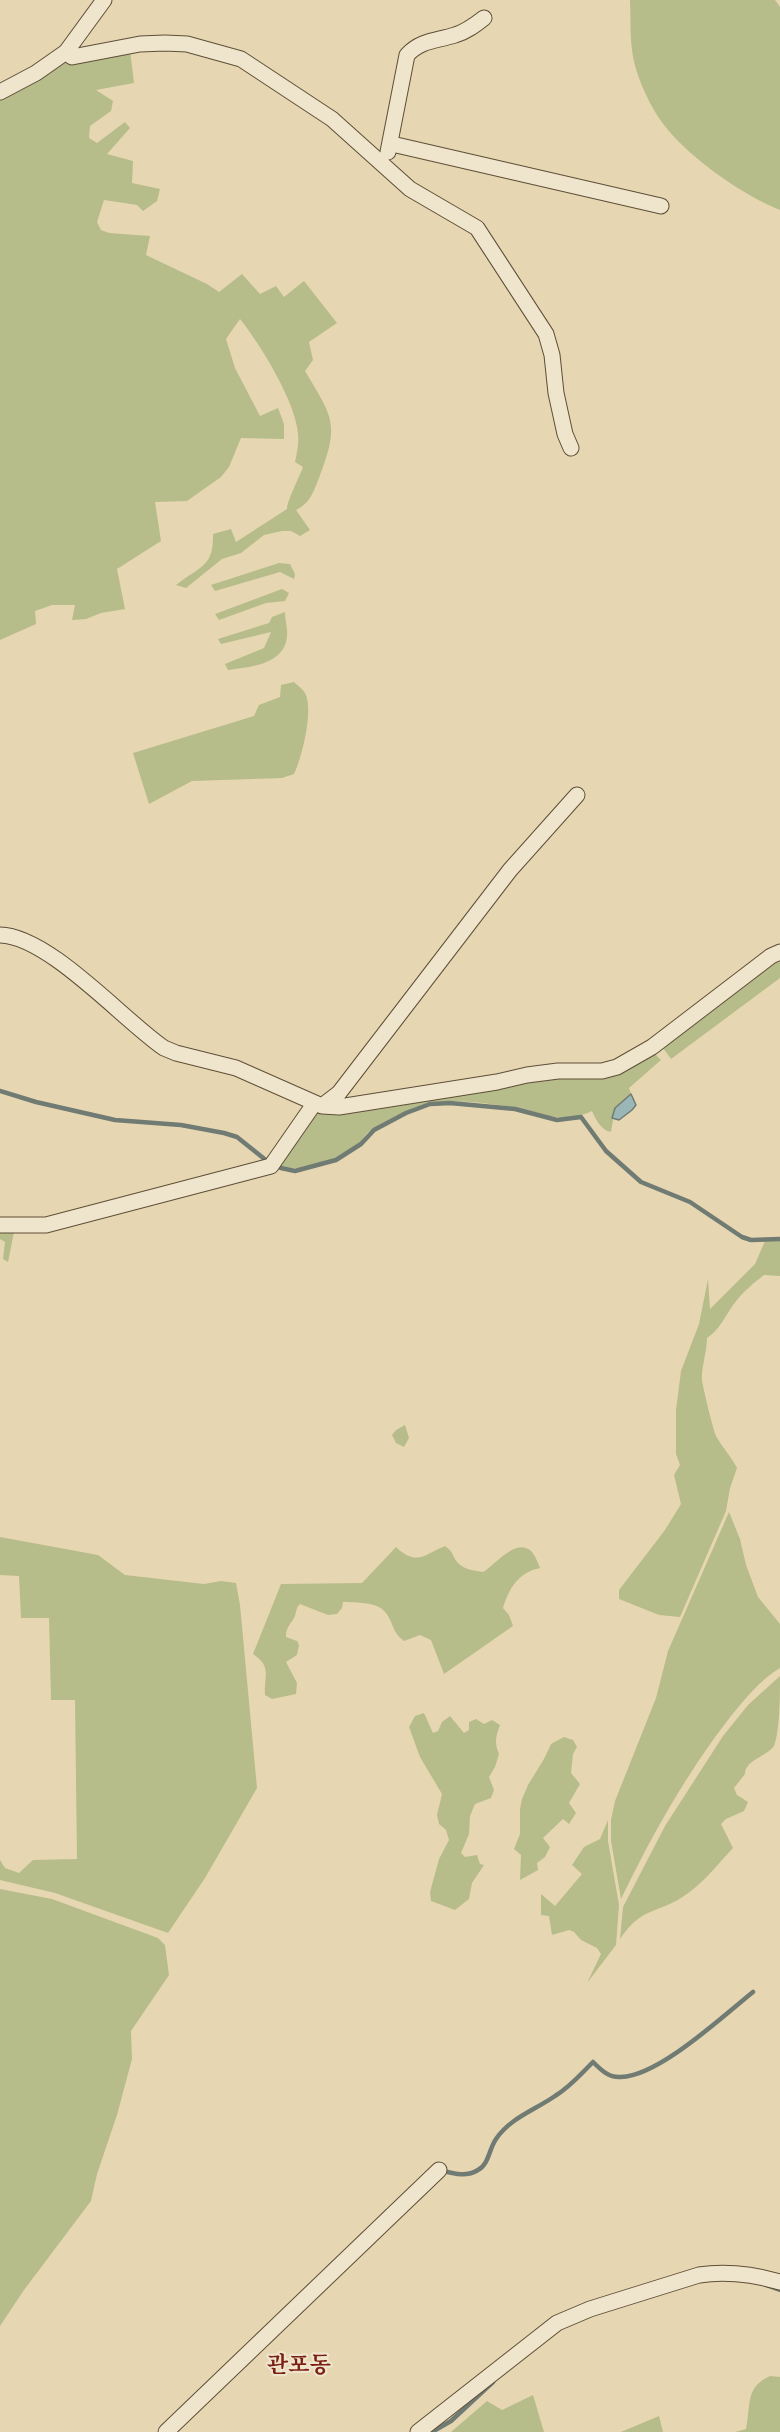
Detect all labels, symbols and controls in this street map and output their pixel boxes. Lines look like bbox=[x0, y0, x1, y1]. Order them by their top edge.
district label: 관포동 bbox=[267, 2354, 331, 2380]

